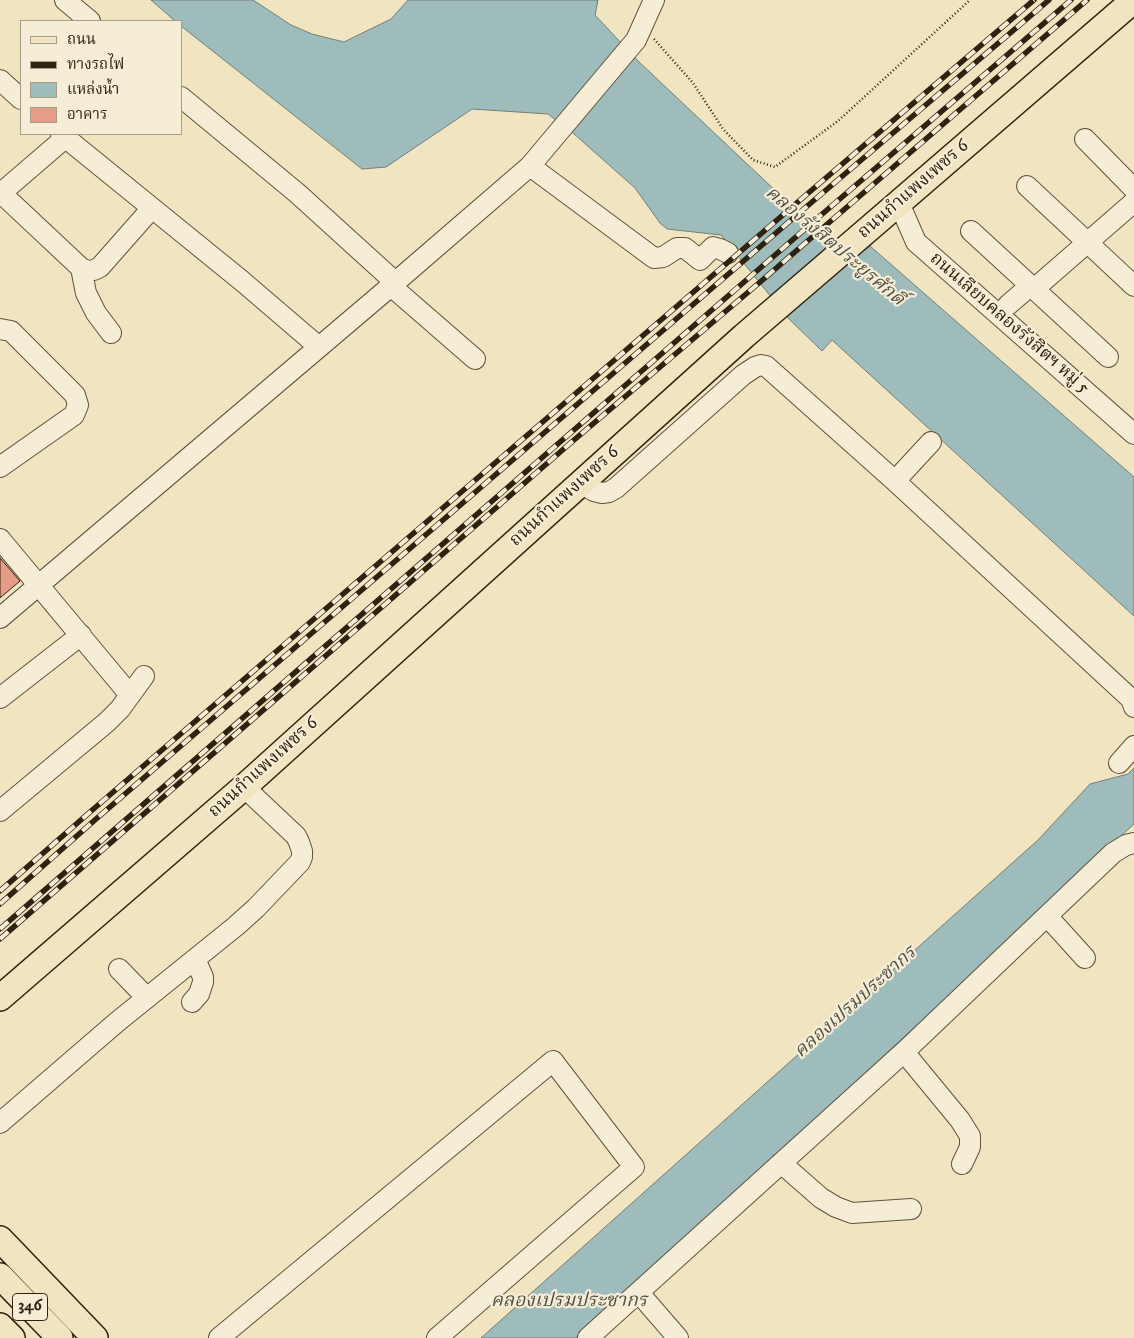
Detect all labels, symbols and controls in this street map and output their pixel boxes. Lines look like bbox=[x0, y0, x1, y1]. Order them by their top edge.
legend bbox=[20, 20, 182, 135]
text: ถนน bbox=[67, 30, 96, 49]
text: ทางรถไฟ bbox=[67, 55, 124, 74]
text: แหล่งน้ำ bbox=[67, 80, 119, 99]
text: อาคาร bbox=[67, 105, 107, 124]
street label: ถนนกำแพงเพชร 6 bbox=[854, 136, 974, 244]
water label: คลองรังสิตประยูรศักดิ์ bbox=[760, 182, 908, 312]
street label: ถนนเลียบคลองรังสิตฯ หมู่ 5 bbox=[925, 249, 1093, 399]
street label: ถนนกำแพงเพชร 6 bbox=[506, 442, 624, 552]
street label: ถนนกำแพงเพชร 6 bbox=[205, 713, 323, 823]
water label: คลองเปรมประชากร bbox=[790, 942, 922, 1064]
water label: คลองเปรมประชากร bbox=[491, 1291, 647, 1313]
road number: 346 bbox=[12, 1294, 48, 1320]

